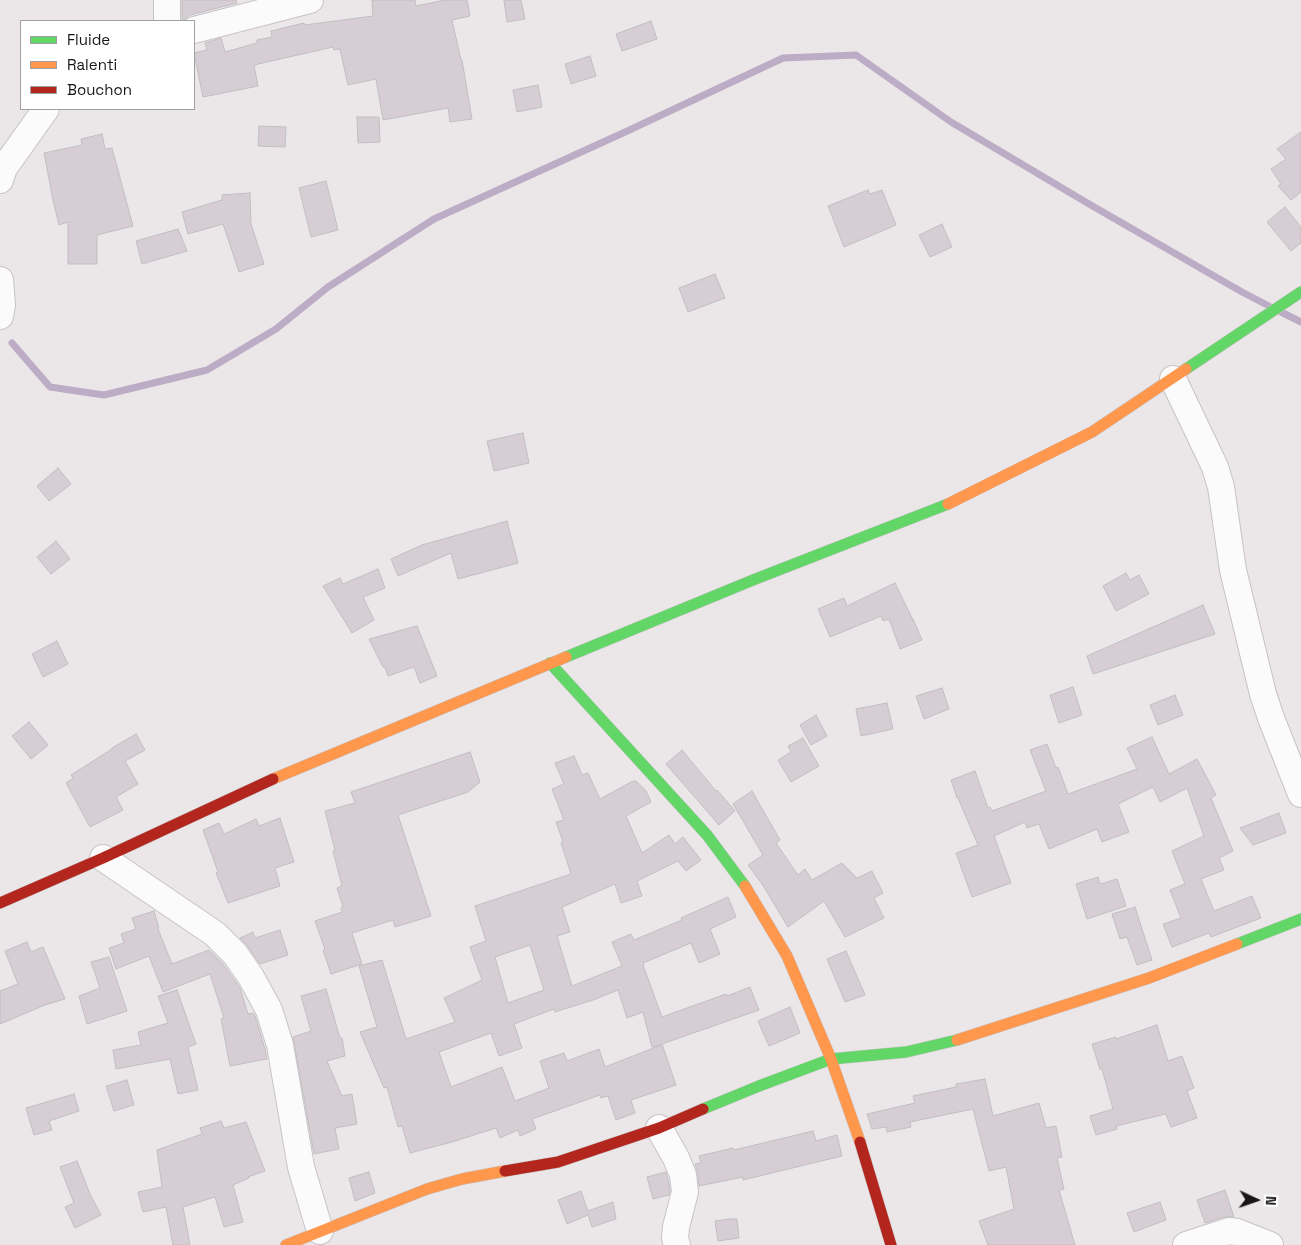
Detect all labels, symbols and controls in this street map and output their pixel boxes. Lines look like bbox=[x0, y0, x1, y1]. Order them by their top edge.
legend bbox=[20, 20, 195, 110]
text: Fluide bbox=[67, 30, 110, 49]
text: Ralenti bbox=[67, 55, 117, 74]
text: Bouchon bbox=[67, 80, 132, 99]
north arrow bbox=[1231, 1175, 1281, 1225]
text: N bbox=[1262, 1196, 1280, 1206]

